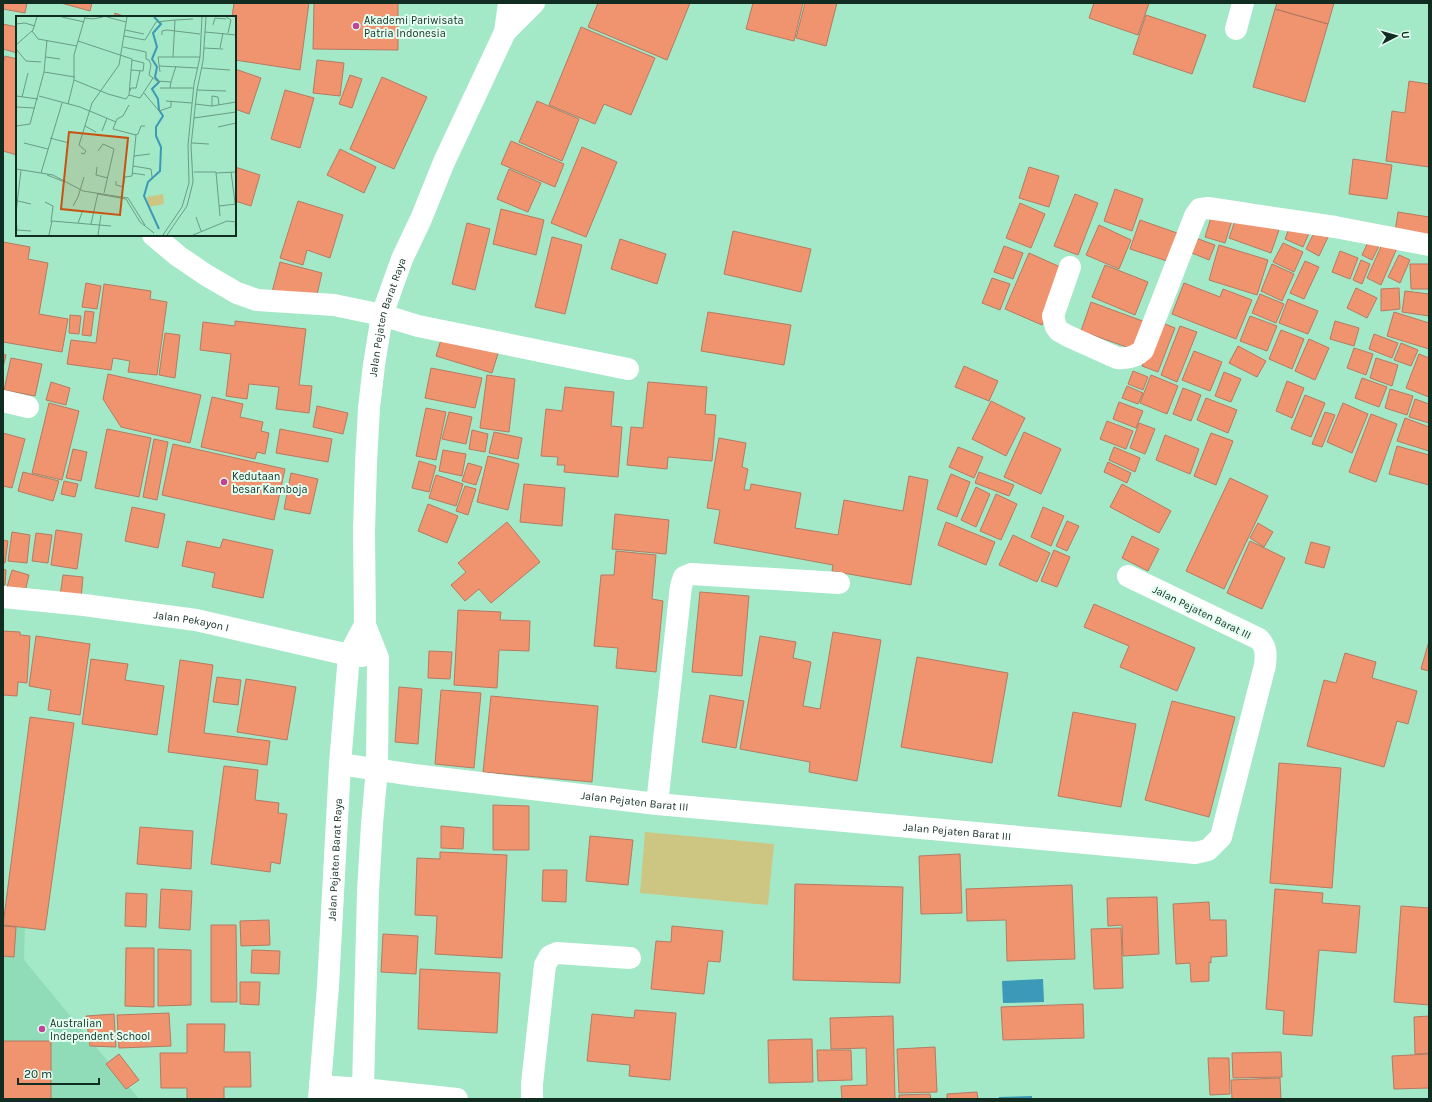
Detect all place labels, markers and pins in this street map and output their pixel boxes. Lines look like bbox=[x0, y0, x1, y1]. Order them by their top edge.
place label: Akademi Pariwisata Patria Indonesia bbox=[364, 14, 464, 40]
marker: Akademi Pariwisata Patria Indonesia bbox=[351, 21, 361, 31]
place label: Kedutaan besar Kamboja bbox=[232, 470, 308, 496]
marker: Kedutaan besar Kamboja bbox=[219, 477, 229, 487]
place label: Australian Independent School bbox=[50, 1017, 150, 1043]
marker: Australian Independent School bbox=[37, 1024, 47, 1034]

